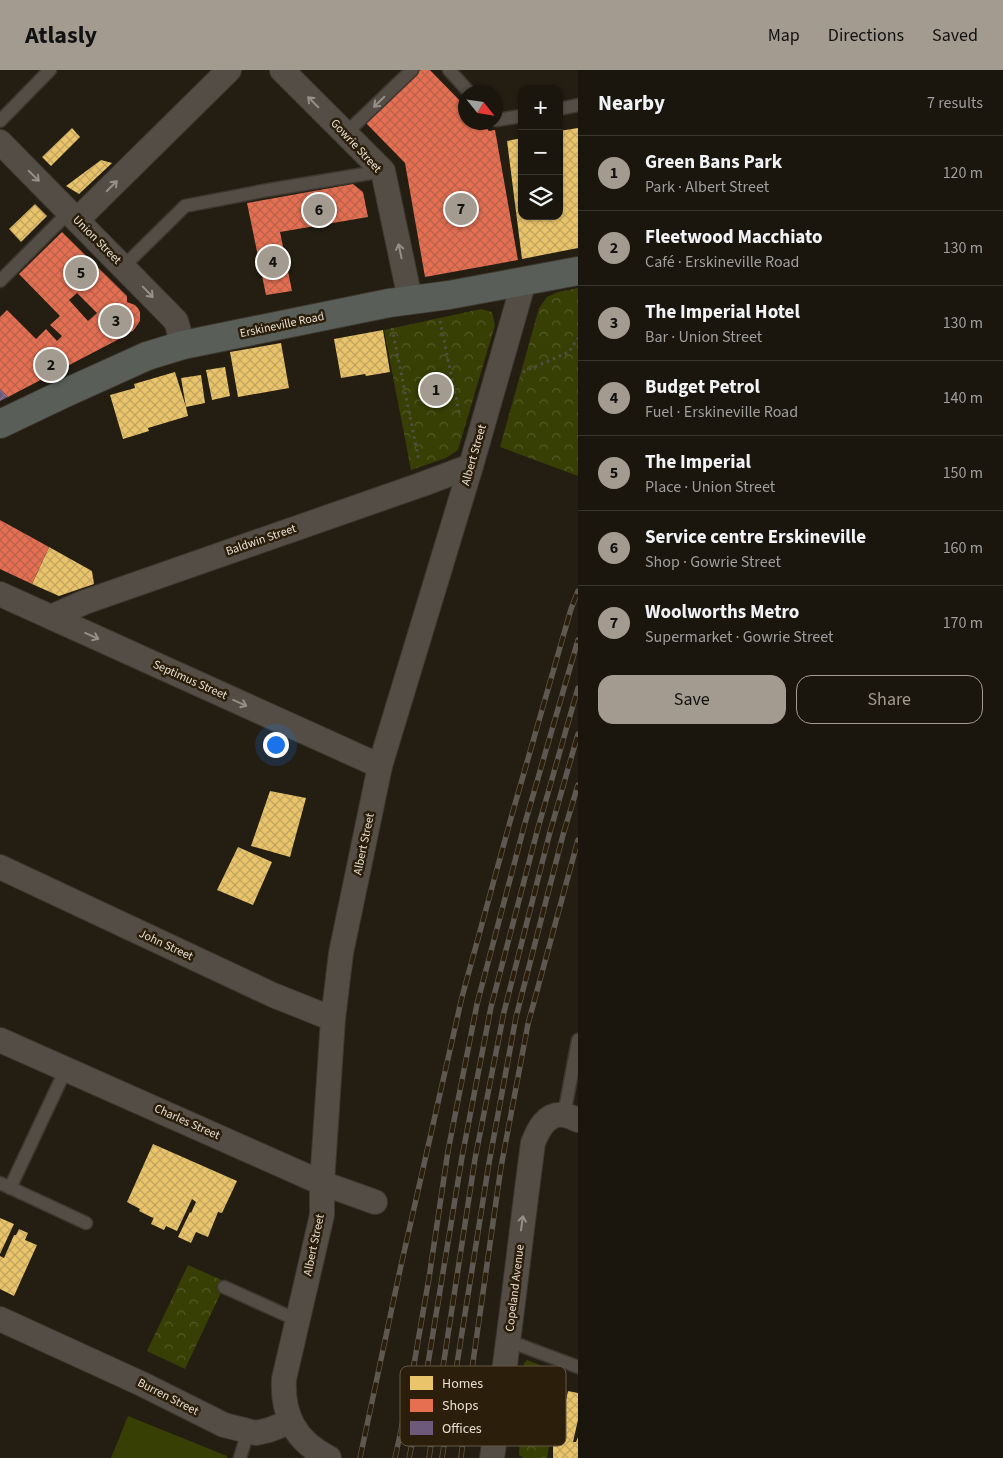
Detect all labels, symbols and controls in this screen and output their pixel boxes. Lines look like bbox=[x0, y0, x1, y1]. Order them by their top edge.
text: Atlasly bbox=[25, 18, 97, 53]
text: Map bbox=[768, 23, 800, 48]
text: Directions bbox=[828, 23, 904, 48]
text: Saved bbox=[932, 23, 978, 48]
north arrow bbox=[458, 85, 503, 130]
map controls bbox=[518, 85, 563, 220]
button: + bbox=[518, 85, 563, 130]
text: Nearby bbox=[598, 88, 665, 118]
text: 7 results bbox=[927, 92, 983, 114]
one-way arrow bbox=[307, 96, 320, 108]
one-way arrow bbox=[372, 96, 385, 108]
street label: Gowrie Street bbox=[327, 115, 385, 177]
button: − bbox=[518, 130, 563, 175]
text: Green Bans Park bbox=[645, 149, 782, 176]
text: 1 bbox=[610, 162, 618, 184]
text: 120 m bbox=[943, 162, 983, 184]
one-way arrow bbox=[28, 170, 40, 183]
button: layers bbox=[518, 175, 563, 220]
text: Park · Albert Street bbox=[645, 176, 769, 198]
one-way arrow bbox=[106, 180, 118, 192]
pin: 7 bbox=[445, 190, 477, 228]
pin: 6 bbox=[303, 191, 335, 229]
street label: Union Street bbox=[69, 212, 125, 268]
text: Fleetwood Macchiato bbox=[645, 224, 823, 251]
text: 2 bbox=[610, 237, 618, 259]
text: 130 m bbox=[943, 237, 983, 259]
pin: 4 bbox=[257, 243, 289, 281]
one-way arrow bbox=[395, 244, 404, 260]
text: Café · Erskineville Road bbox=[645, 251, 799, 273]
pin: 5 bbox=[65, 254, 97, 292]
one-way arrow bbox=[142, 286, 154, 299]
text: The Imperial Hotel bbox=[645, 299, 800, 326]
pin: 3 bbox=[100, 302, 132, 340]
street label: Erskineville Road bbox=[238, 308, 326, 342]
text: 3 bbox=[610, 312, 618, 334]
text: 130 m bbox=[943, 312, 983, 334]
text: Bar · Union Street bbox=[645, 326, 762, 348]
pin: 2 bbox=[35, 346, 67, 384]
pin: 1 bbox=[420, 371, 452, 409]
text: Budget Petrol bbox=[645, 374, 760, 401]
text: 4 bbox=[610, 387, 618, 409]
text: 140 m bbox=[943, 387, 983, 409]
text: Fuel · Erskineville Road bbox=[645, 401, 798, 423]
street label: Albert Street bbox=[457, 422, 491, 488]
text: The Imperial bbox=[645, 449, 751, 476]
text: 5 bbox=[610, 462, 618, 484]
text: 150 m bbox=[943, 462, 983, 484]
text: Place · Union Street bbox=[645, 476, 775, 498]
street label: Baldwin Street bbox=[224, 520, 298, 560]
text: Service centre Erskineville bbox=[645, 524, 866, 551]
text: 6 bbox=[610, 537, 618, 559]
text: 160 m bbox=[943, 537, 983, 559]
text: Shop · Gowrie Street bbox=[645, 551, 781, 573]
text: Woolworths Metro bbox=[645, 599, 799, 626]
text: 7 bbox=[610, 612, 618, 634]
text: 170 m bbox=[943, 612, 983, 634]
text: Supermarket · Gowrie Street bbox=[645, 626, 833, 648]
one-way arrow bbox=[84, 631, 99, 641]
street label: Septimus Street bbox=[150, 656, 230, 704]
button: Save bbox=[598, 675, 786, 724]
button: Share bbox=[796, 675, 983, 724]
one-way arrow bbox=[232, 698, 247, 708]
your location bbox=[263, 732, 289, 758]
street label: Albert Street bbox=[349, 811, 379, 877]
street label: John Street bbox=[136, 925, 196, 965]
street label: Charles Street bbox=[152, 1100, 222, 1144]
street label: Albert Street bbox=[299, 1212, 329, 1278]
one-way arrow bbox=[518, 1215, 528, 1231]
street label: Copeland Avenue bbox=[501, 1243, 529, 1333]
legend bbox=[400, 1366, 566, 1446]
street label: Burren Street bbox=[134, 1374, 202, 1420]
text: Homes bbox=[442, 1374, 483, 1394]
text: Shops bbox=[442, 1396, 478, 1416]
text: Offices bbox=[442, 1419, 482, 1439]

